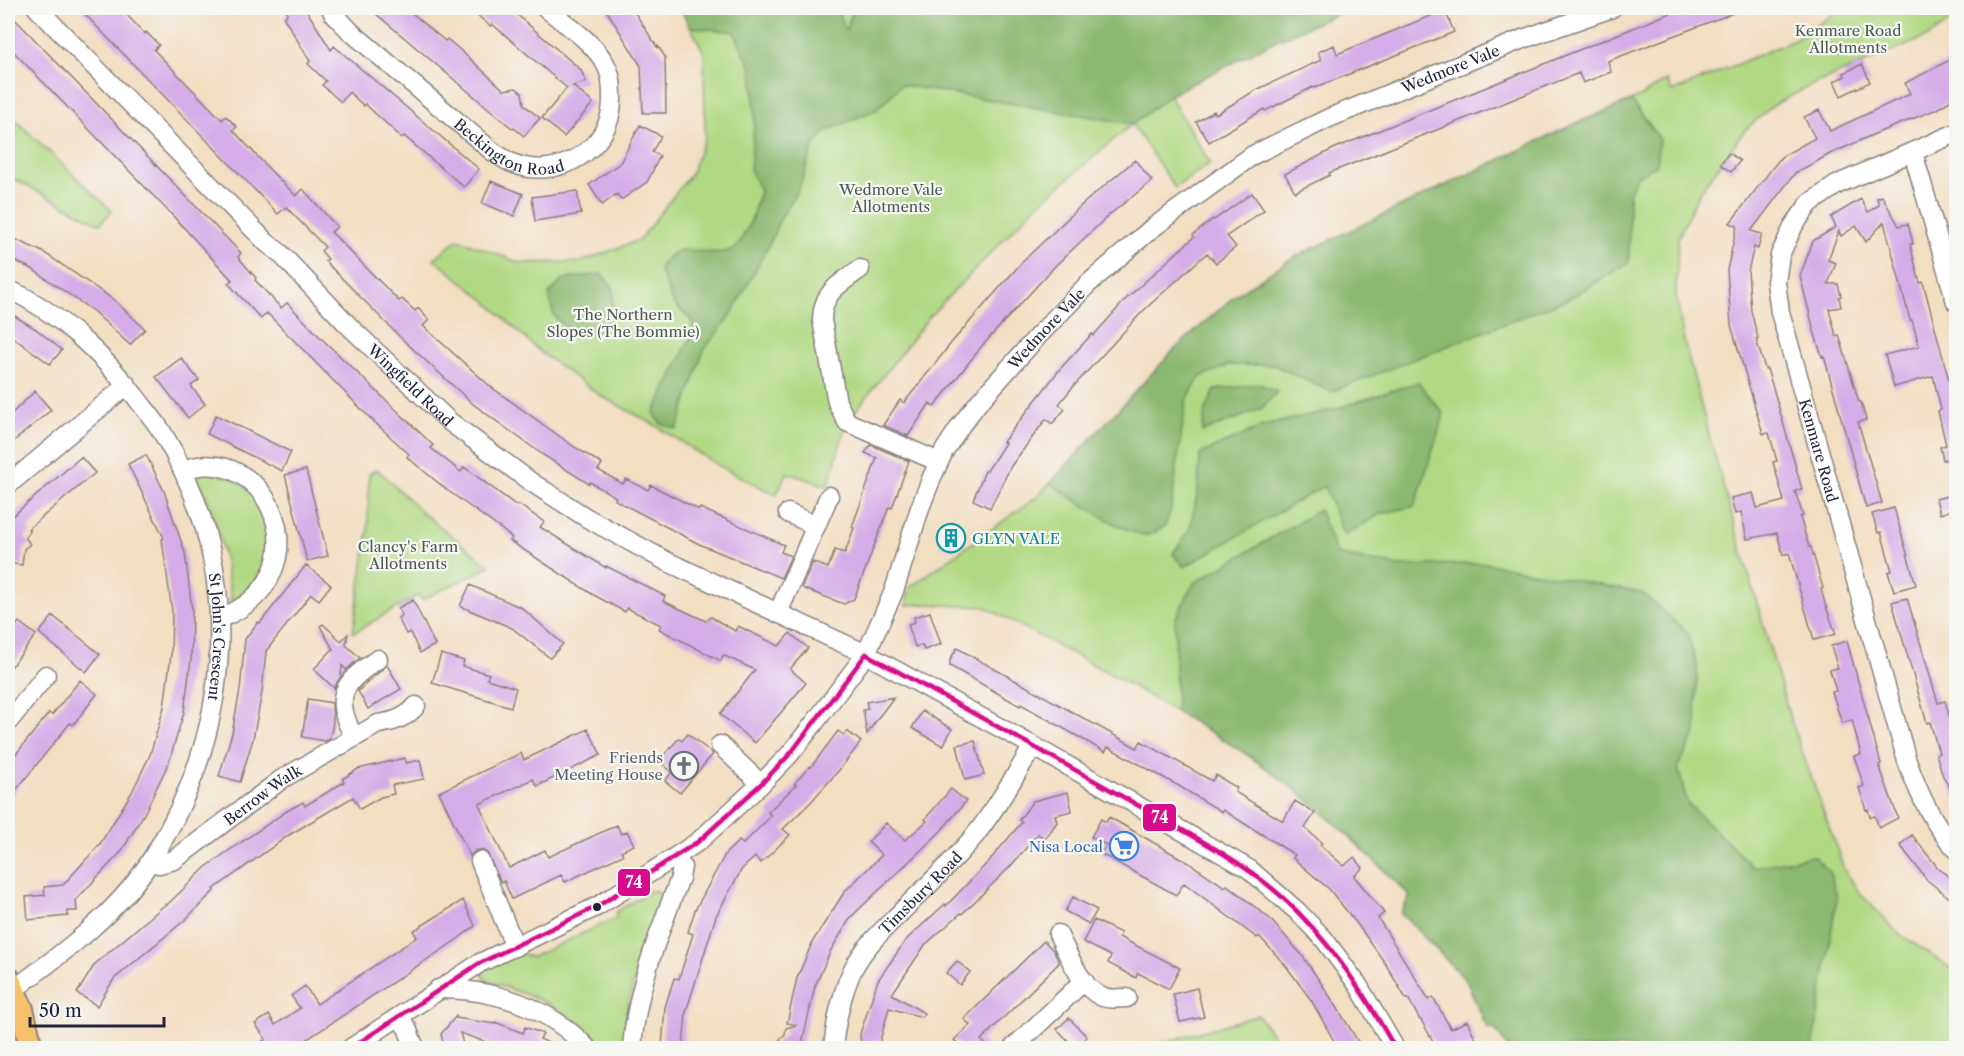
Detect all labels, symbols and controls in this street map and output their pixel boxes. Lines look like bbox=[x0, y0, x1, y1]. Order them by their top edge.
park label: Kenmare Road Allotments bbox=[1795, 21, 1901, 57]
street label: Wedmore Vale bbox=[1398, 40, 1502, 97]
street label: Beckington Road bbox=[451, 114, 566, 178]
park label: Wedmore Vale Allotments bbox=[838, 180, 943, 216]
street label: Wedmore Vale bbox=[1003, 284, 1089, 373]
park label: The Northern Slopes (The Bommie) bbox=[546, 305, 700, 341]
street label: Wingfield Road bbox=[363, 339, 458, 430]
street label: Kenmare Road bbox=[1795, 396, 1843, 504]
building icon: GLYN VALE bbox=[935, 522, 967, 554]
place label: GLYN VALE bbox=[972, 529, 1060, 548]
park label: Clancy's Farm Allotments bbox=[358, 537, 458, 573]
street label: St John's Crescent bbox=[204, 571, 229, 703]
place label: Friends Meeting House bbox=[554, 748, 663, 784]
church icon: Friends Meeting House bbox=[668, 750, 700, 782]
street label: Berrow Walk bbox=[220, 760, 306, 829]
line badge: 74 bbox=[1142, 803, 1177, 832]
text: 74 bbox=[1151, 807, 1169, 827]
supermarket icon: Nisa Local bbox=[1108, 830, 1140, 862]
place label: Nisa Local bbox=[1029, 837, 1104, 856]
street label: Timsbury Road bbox=[875, 847, 966, 938]
line badge: 74 bbox=[617, 868, 651, 897]
text: 74 bbox=[625, 872, 643, 892]
unlabelled marker bbox=[591, 901, 603, 913]
scale bar bbox=[30, 990, 164, 1028]
text: 50 m bbox=[39, 1000, 82, 1022]

